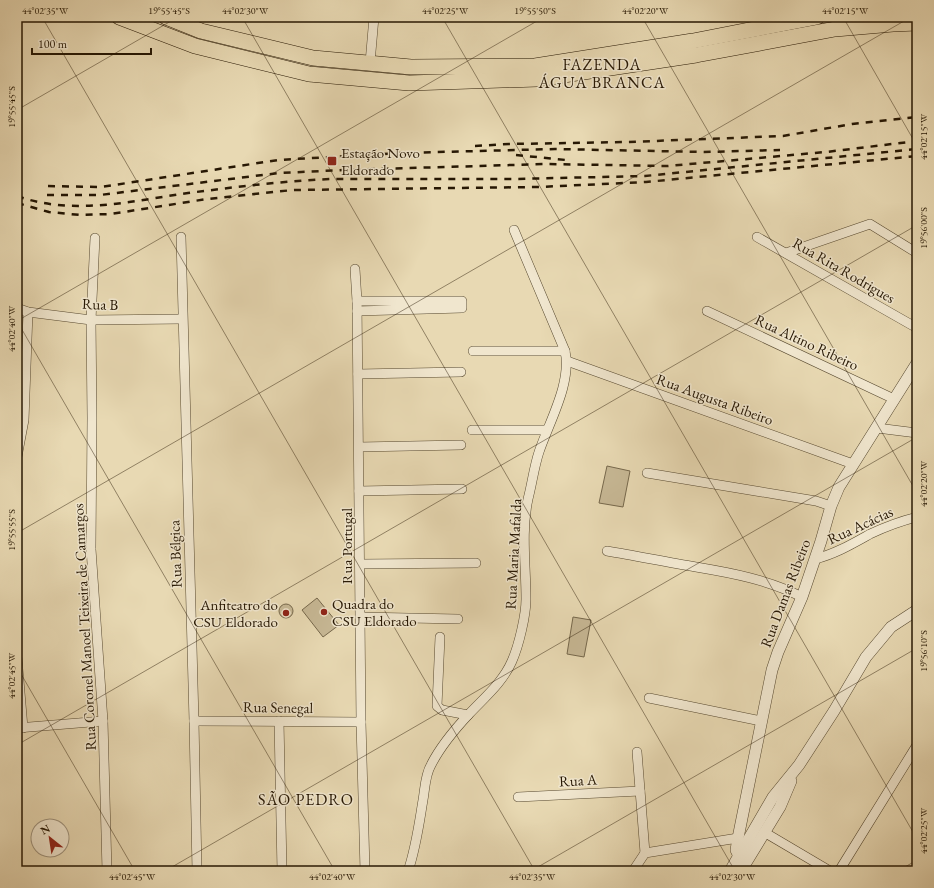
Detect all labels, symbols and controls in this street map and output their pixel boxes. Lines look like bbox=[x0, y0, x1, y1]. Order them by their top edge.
text: 44°02'35"W bbox=[22, 4, 69, 17]
text: 19°55'45"S bbox=[148, 4, 190, 17]
text: 44°02'30"W bbox=[222, 4, 269, 17]
text: 44°02'25"W bbox=[422, 4, 469, 17]
text: 19°55'50"S bbox=[514, 4, 556, 17]
text: 44°02'20"W bbox=[622, 4, 669, 17]
text: 44°02'15"W bbox=[822, 4, 869, 17]
scale bar bbox=[32, 30, 151, 56]
text: 100 m bbox=[38, 36, 68, 52]
district label: FAZENDA ÁGUA BRANCA bbox=[538, 54, 665, 93]
text: 19°55'45"S bbox=[5, 86, 18, 128]
text: 44°02'15"W bbox=[917, 113, 930, 160]
place label: Estação Novo Eldorado bbox=[341, 143, 420, 179]
marker: Estação Novo Eldorado bbox=[326, 155, 338, 167]
text: 19°56'00"S bbox=[917, 207, 930, 249]
street label: Rua Rita Rodrigues bbox=[789, 233, 899, 307]
street label: Rua B bbox=[81, 294, 119, 314]
text: 44°02'40"W bbox=[5, 305, 18, 352]
street label: Rua Altino Ribeiro bbox=[752, 310, 862, 374]
street label: Rua Augusta Ribeiro bbox=[654, 369, 776, 429]
text: 44°02'20"W bbox=[917, 460, 930, 507]
street label: Rua Maria Mafalda bbox=[501, 498, 525, 610]
street label: Rua Acácias bbox=[824, 501, 896, 548]
street label: Rua Coronel Manoel Teixeira de Camargos bbox=[68, 503, 100, 751]
street label: Rua Portugal bbox=[337, 507, 356, 584]
text: 19°55'55"S bbox=[5, 509, 18, 551]
street label: Rua Bélgica bbox=[164, 520, 186, 588]
street label: Rua Damas Ribeiro bbox=[756, 536, 814, 650]
place label: Quadra do CSU Eldorado bbox=[332, 594, 417, 630]
place label: Anfiteatro do CSU Eldorado bbox=[193, 595, 278, 631]
marker: Quadra do CSU Eldorado bbox=[319, 607, 329, 617]
marker: Anfiteatro do CSU Eldorado bbox=[281, 608, 291, 618]
text: 19°56'10"S bbox=[917, 630, 930, 672]
text: 44°02'45"W bbox=[5, 652, 18, 699]
street label: Rua Senegal bbox=[243, 697, 314, 717]
street label: Rua A bbox=[559, 769, 598, 790]
district label: SÃO PEDRO bbox=[258, 789, 354, 810]
text: 44°02'25"W bbox=[917, 807, 930, 854]
north arrow bbox=[30, 818, 70, 858]
text: N bbox=[38, 821, 52, 838]
text: 44°02'45"W bbox=[109, 870, 156, 883]
text: 44°02'40"W bbox=[309, 870, 356, 883]
text: 44°02'35"W bbox=[509, 870, 556, 883]
text: 44°02'30"W bbox=[709, 870, 756, 883]

